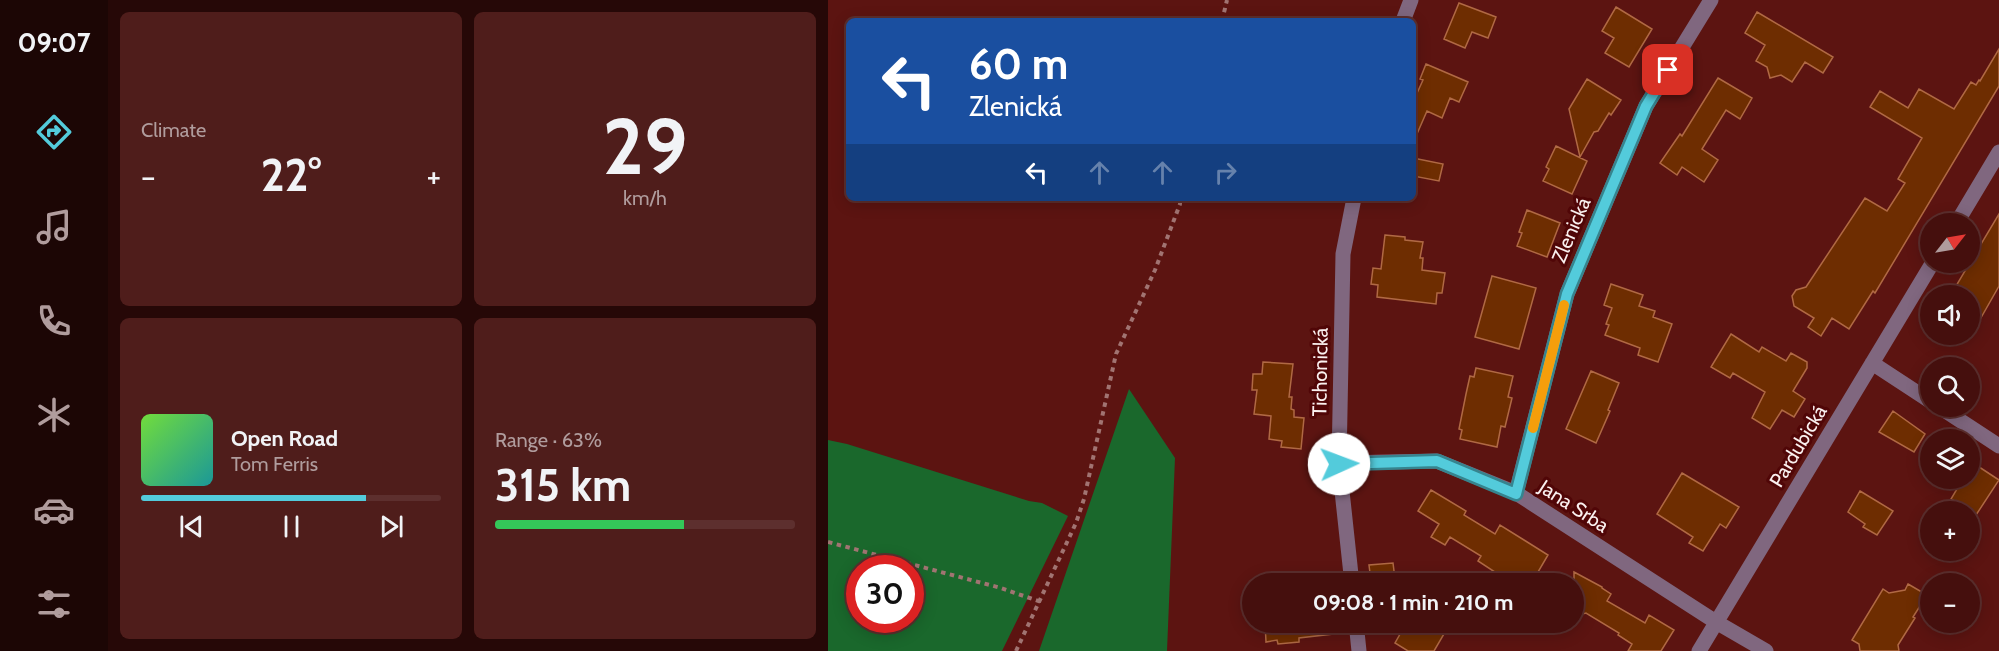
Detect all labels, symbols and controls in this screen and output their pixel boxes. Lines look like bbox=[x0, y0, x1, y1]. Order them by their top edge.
text: 09:07 bbox=[17, 26, 91, 59]
text: 60 m bbox=[969, 38, 1068, 90]
icon: left bbox=[870, 42, 948, 120]
pin bbox=[1642, 44, 1693, 95]
icon: arrive bbox=[1651, 53, 1684, 86]
text: Zlenická bbox=[969, 90, 1062, 123]
text: 29 bbox=[602, 99, 688, 194]
icon: directions bbox=[33, 111, 75, 153]
text: Climate bbox=[141, 118, 206, 142]
text: 22° bbox=[261, 148, 321, 202]
text: − bbox=[141, 156, 156, 196]
text: + bbox=[426, 156, 441, 196]
icon: left bbox=[1020, 156, 1053, 189]
icon: ahead bbox=[1083, 156, 1116, 189]
icon: ahead bbox=[1146, 156, 1179, 189]
icon: right bbox=[1209, 156, 1242, 189]
text: km/h bbox=[623, 186, 667, 210]
street label: Zlenická bbox=[1547, 193, 1596, 266]
icon: music bbox=[33, 206, 75, 248]
north arrow bbox=[1920, 213, 1980, 273]
map controls bbox=[1920, 213, 1980, 633]
button: sound bbox=[1920, 285, 1980, 345]
icon: phone bbox=[33, 300, 75, 342]
street label: Tichonická bbox=[1307, 327, 1333, 417]
button: search bbox=[1920, 357, 1980, 417]
icon: climate bbox=[33, 394, 75, 436]
street label: Pardubická bbox=[1764, 400, 1832, 491]
text: Open Road bbox=[231, 425, 338, 452]
text: Range · 63% bbox=[495, 428, 602, 452]
button: layers bbox=[1920, 429, 1980, 489]
position arrow bbox=[1307, 432, 1371, 496]
text: Tom Ferris bbox=[231, 452, 318, 476]
text: 315 km bbox=[495, 458, 631, 512]
street label: Jana Srba bbox=[1534, 474, 1614, 538]
icon: car bbox=[33, 489, 75, 531]
button: + bbox=[1920, 501, 1980, 561]
icon: previous bbox=[175, 510, 208, 543]
icon: pause bbox=[275, 510, 308, 543]
icon: next bbox=[375, 510, 408, 543]
speed limit sign: 30 bbox=[846, 555, 924, 633]
button: − bbox=[1920, 573, 1980, 633]
icon: filters bbox=[33, 583, 75, 625]
text: 09:08 · 1 min · 210 m bbox=[1313, 589, 1513, 616]

